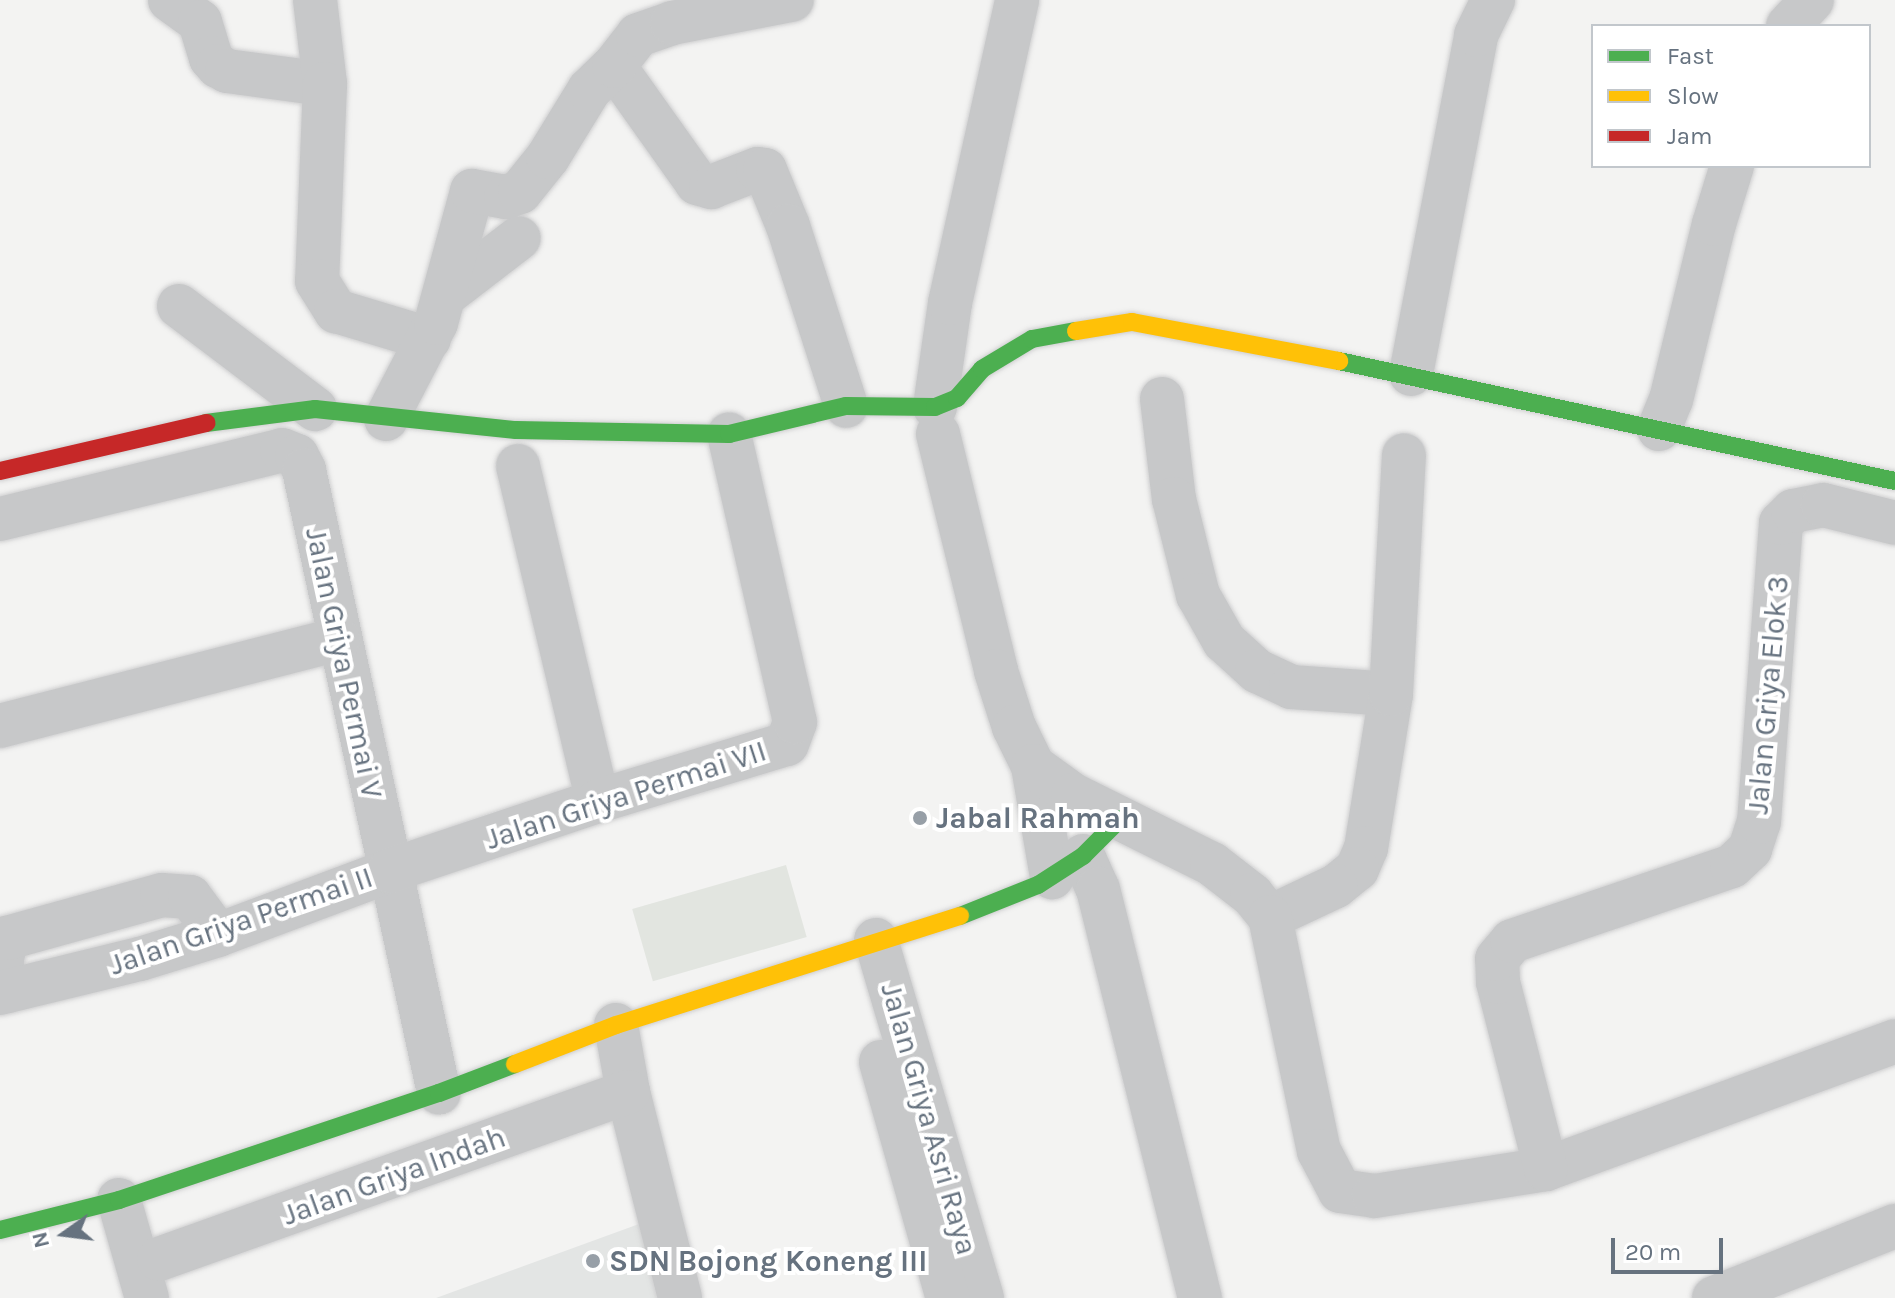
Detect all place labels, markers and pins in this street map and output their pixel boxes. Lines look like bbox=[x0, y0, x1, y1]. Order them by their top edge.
place label: Jabal Rahmah bbox=[936, 800, 1140, 836]
marker: Jabal Rahmah bbox=[911, 809, 929, 827]
place label: SDN Bojong Koneng III bbox=[609, 1243, 927, 1279]
marker: SDN Bojong Koneng III bbox=[584, 1252, 602, 1270]

